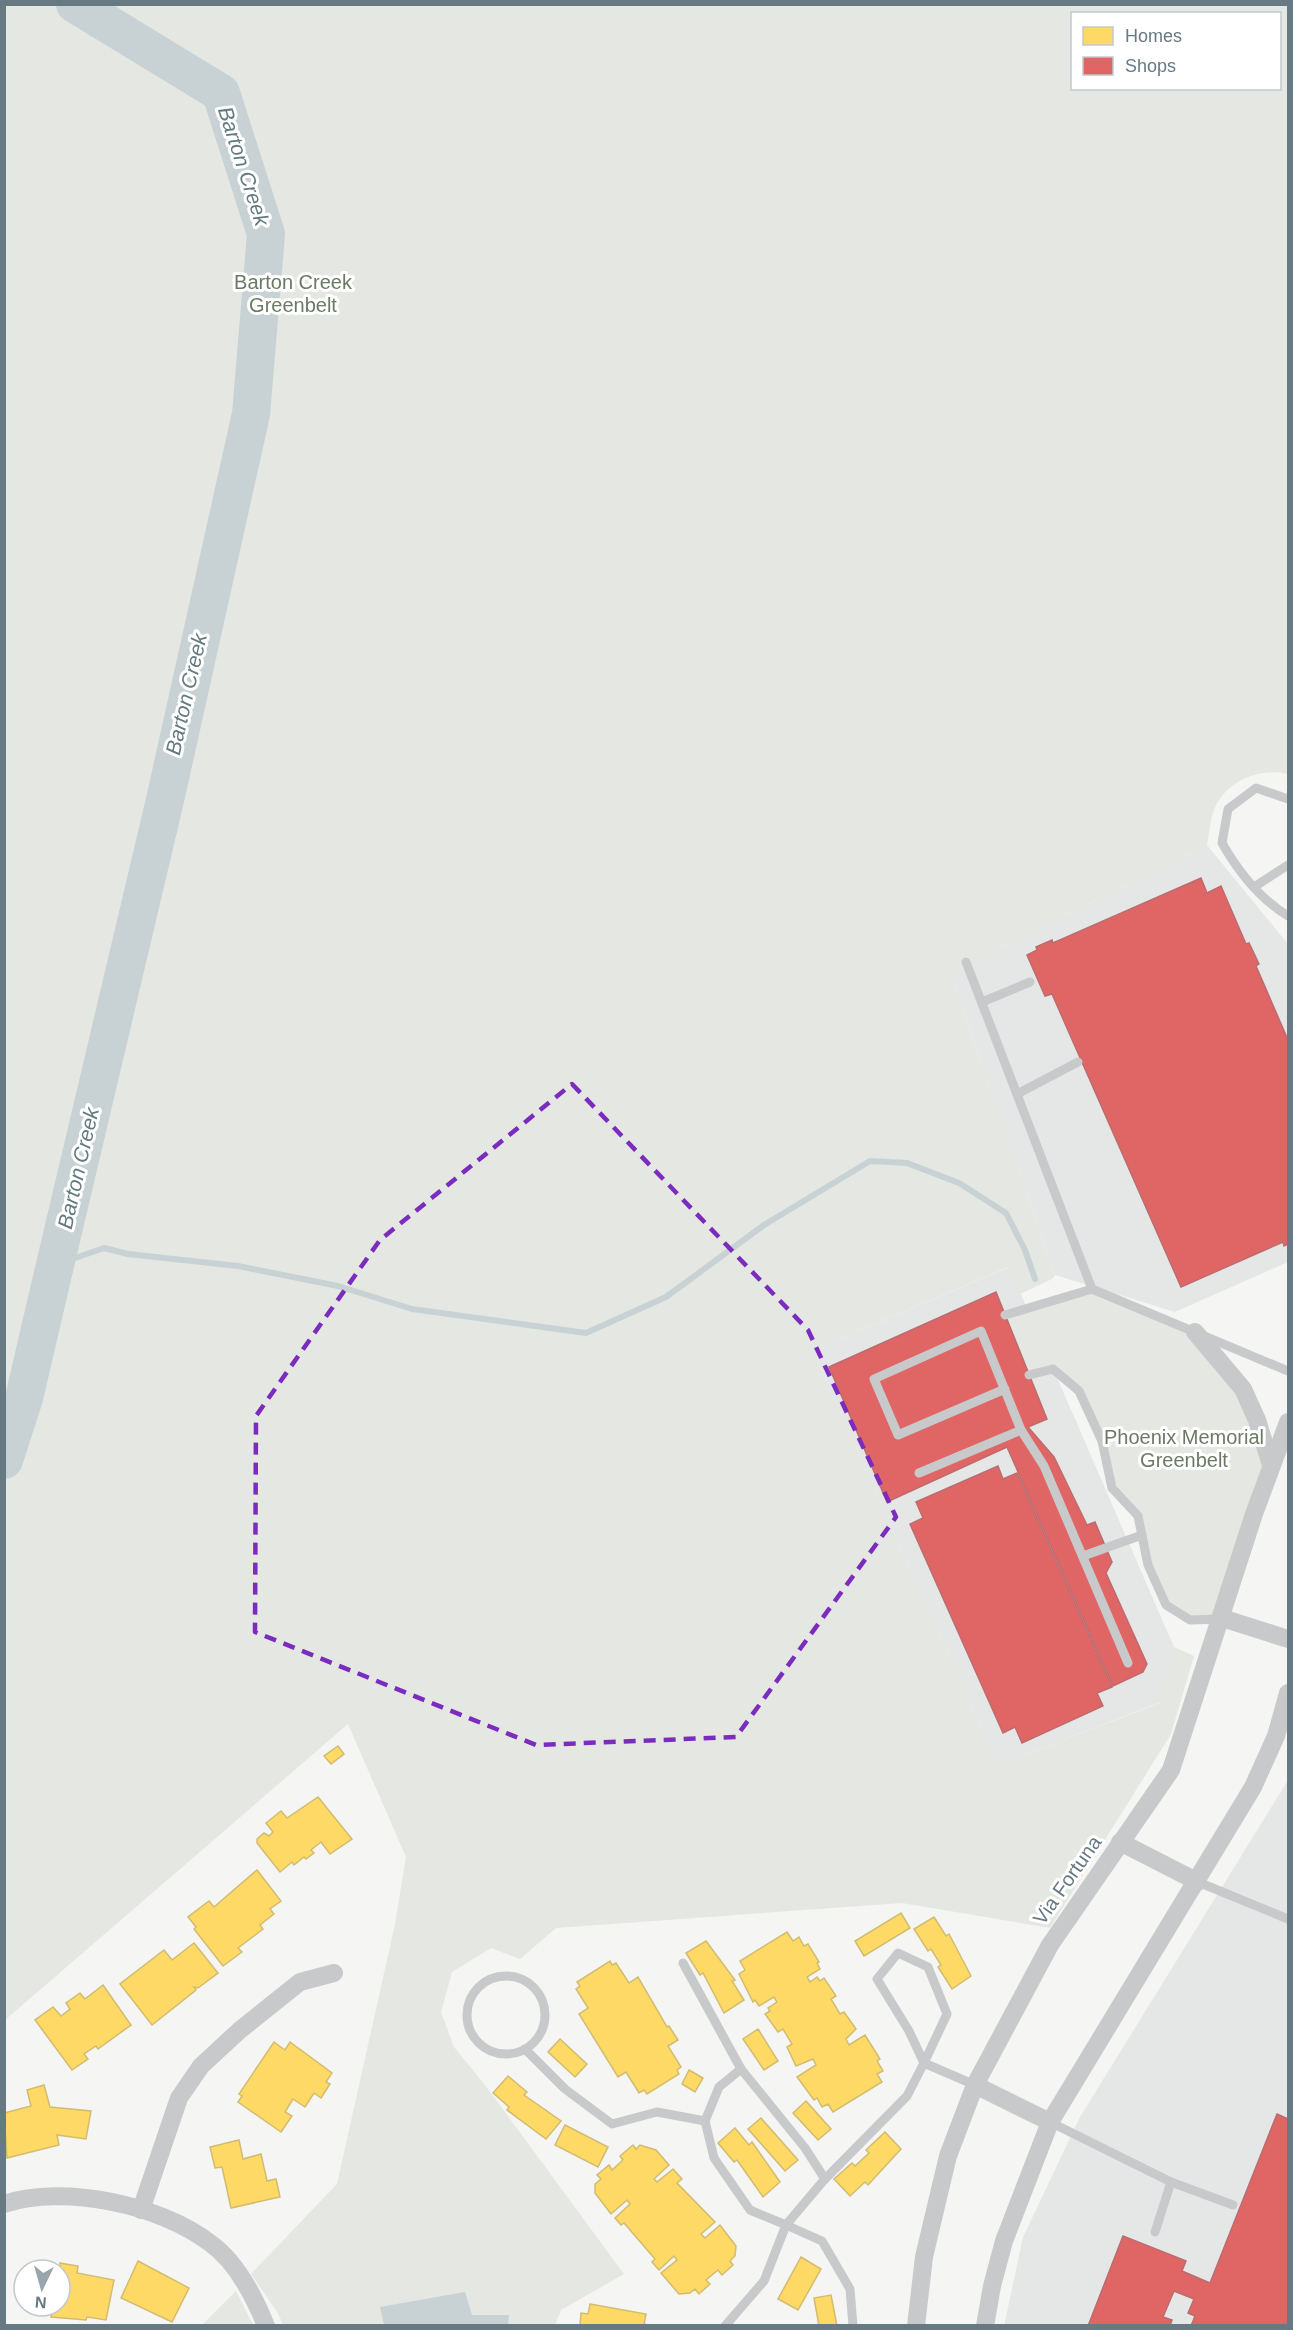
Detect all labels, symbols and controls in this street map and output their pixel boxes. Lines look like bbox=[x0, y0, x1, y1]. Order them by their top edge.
legend bbox=[1071, 12, 1281, 90]
text: Homes bbox=[1125, 26, 1182, 46]
text: Shops bbox=[1125, 56, 1176, 76]
water label: Barton Creek bbox=[214, 104, 275, 230]
park label: Barton Creek Greenbelt bbox=[234, 271, 353, 316]
water label: Barton Creek bbox=[161, 630, 211, 757]
water label: Barton Creek bbox=[53, 1104, 103, 1231]
park label: Phoenix Memorial Greenbelt bbox=[1104, 1426, 1264, 1471]
street label: Via Fortuna bbox=[1028, 1831, 1106, 1929]
north arrow bbox=[12, 2258, 72, 2318]
text: N bbox=[34, 2293, 47, 2311]

